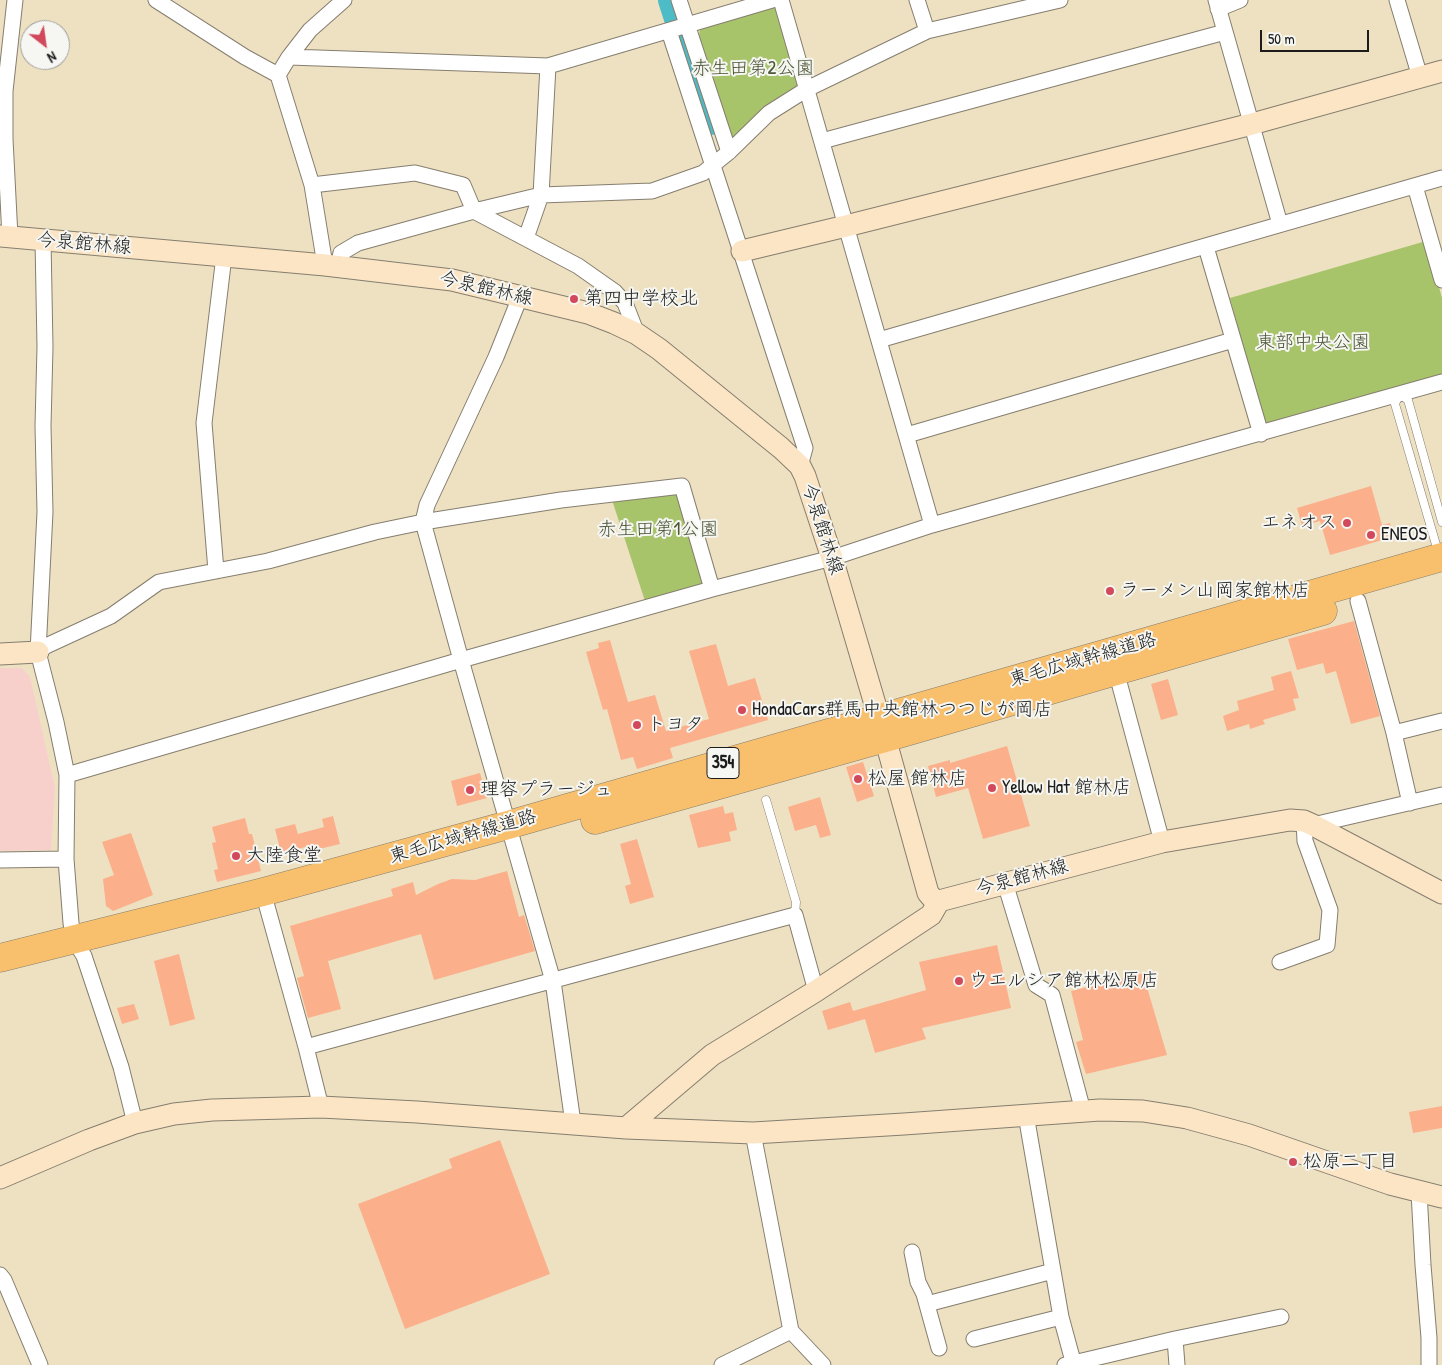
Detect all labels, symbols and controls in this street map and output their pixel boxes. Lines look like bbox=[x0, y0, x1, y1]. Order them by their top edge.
north arrow bbox=[20, 20, 70, 70]
scale bar bbox=[1262, 20, 1371, 52]
text: 50 m bbox=[1268, 28, 1295, 49]
text: N bbox=[44, 47, 60, 68]
park label: 赤生田第2公園 bbox=[692, 58, 814, 80]
street label: 今泉館林線 bbox=[36, 229, 132, 259]
street label: 今泉館林線 bbox=[437, 267, 535, 311]
place label: 第四中学校北 bbox=[584, 288, 698, 310]
marker: 第四中学校北 bbox=[568, 293, 580, 305]
park label: 東部中央公園 bbox=[1256, 332, 1370, 354]
street label: 今泉館林線 bbox=[796, 480, 848, 578]
place label: エネオス bbox=[1261, 512, 1337, 534]
marker: エネオス bbox=[1341, 517, 1353, 529]
park label: 赤生田第1公園 bbox=[598, 519, 718, 541]
place label: ENEOS bbox=[1381, 524, 1427, 546]
marker: ENEOS bbox=[1365, 529, 1377, 541]
place label: ラーメン山岡家館林店 bbox=[1120, 580, 1310, 602]
marker: ラーメン山岡家館林店 bbox=[1104, 585, 1116, 597]
street label: 東毛広域幹線道路 bbox=[1007, 628, 1159, 692]
place label: HondaCars群馬中央館林つつじが岡店 bbox=[752, 699, 1052, 721]
marker: HondaCars群馬中央館林つつじが岡店 bbox=[736, 704, 748, 716]
place label: トヨタ bbox=[647, 714, 704, 736]
marker: トヨタ bbox=[631, 719, 643, 731]
road number: 354 bbox=[707, 748, 739, 778]
place label: 松屋 館林店 bbox=[868, 768, 967, 790]
marker: 松屋 館林店 bbox=[852, 773, 864, 785]
place label: Yellow Hat 館林店 bbox=[1002, 777, 1131, 799]
place label: 理容プラージュ bbox=[480, 779, 613, 801]
marker: Yellow Hat 館林店 bbox=[986, 782, 998, 794]
marker: 理容プラージュ bbox=[464, 784, 476, 796]
street label: 東毛広域幹線道路 bbox=[387, 805, 539, 869]
place label: 大陸食堂 bbox=[246, 845, 322, 867]
marker: 大陸食堂 bbox=[230, 850, 242, 862]
street label: 今泉館林線 bbox=[973, 855, 1071, 901]
place label: ウエルシア館林松原店 bbox=[969, 970, 1159, 992]
marker: ウエルシア館林松原店 bbox=[953, 975, 965, 987]
place label: 松原二丁目 bbox=[1303, 1151, 1398, 1173]
marker: 松原二丁目 bbox=[1287, 1156, 1299, 1168]

